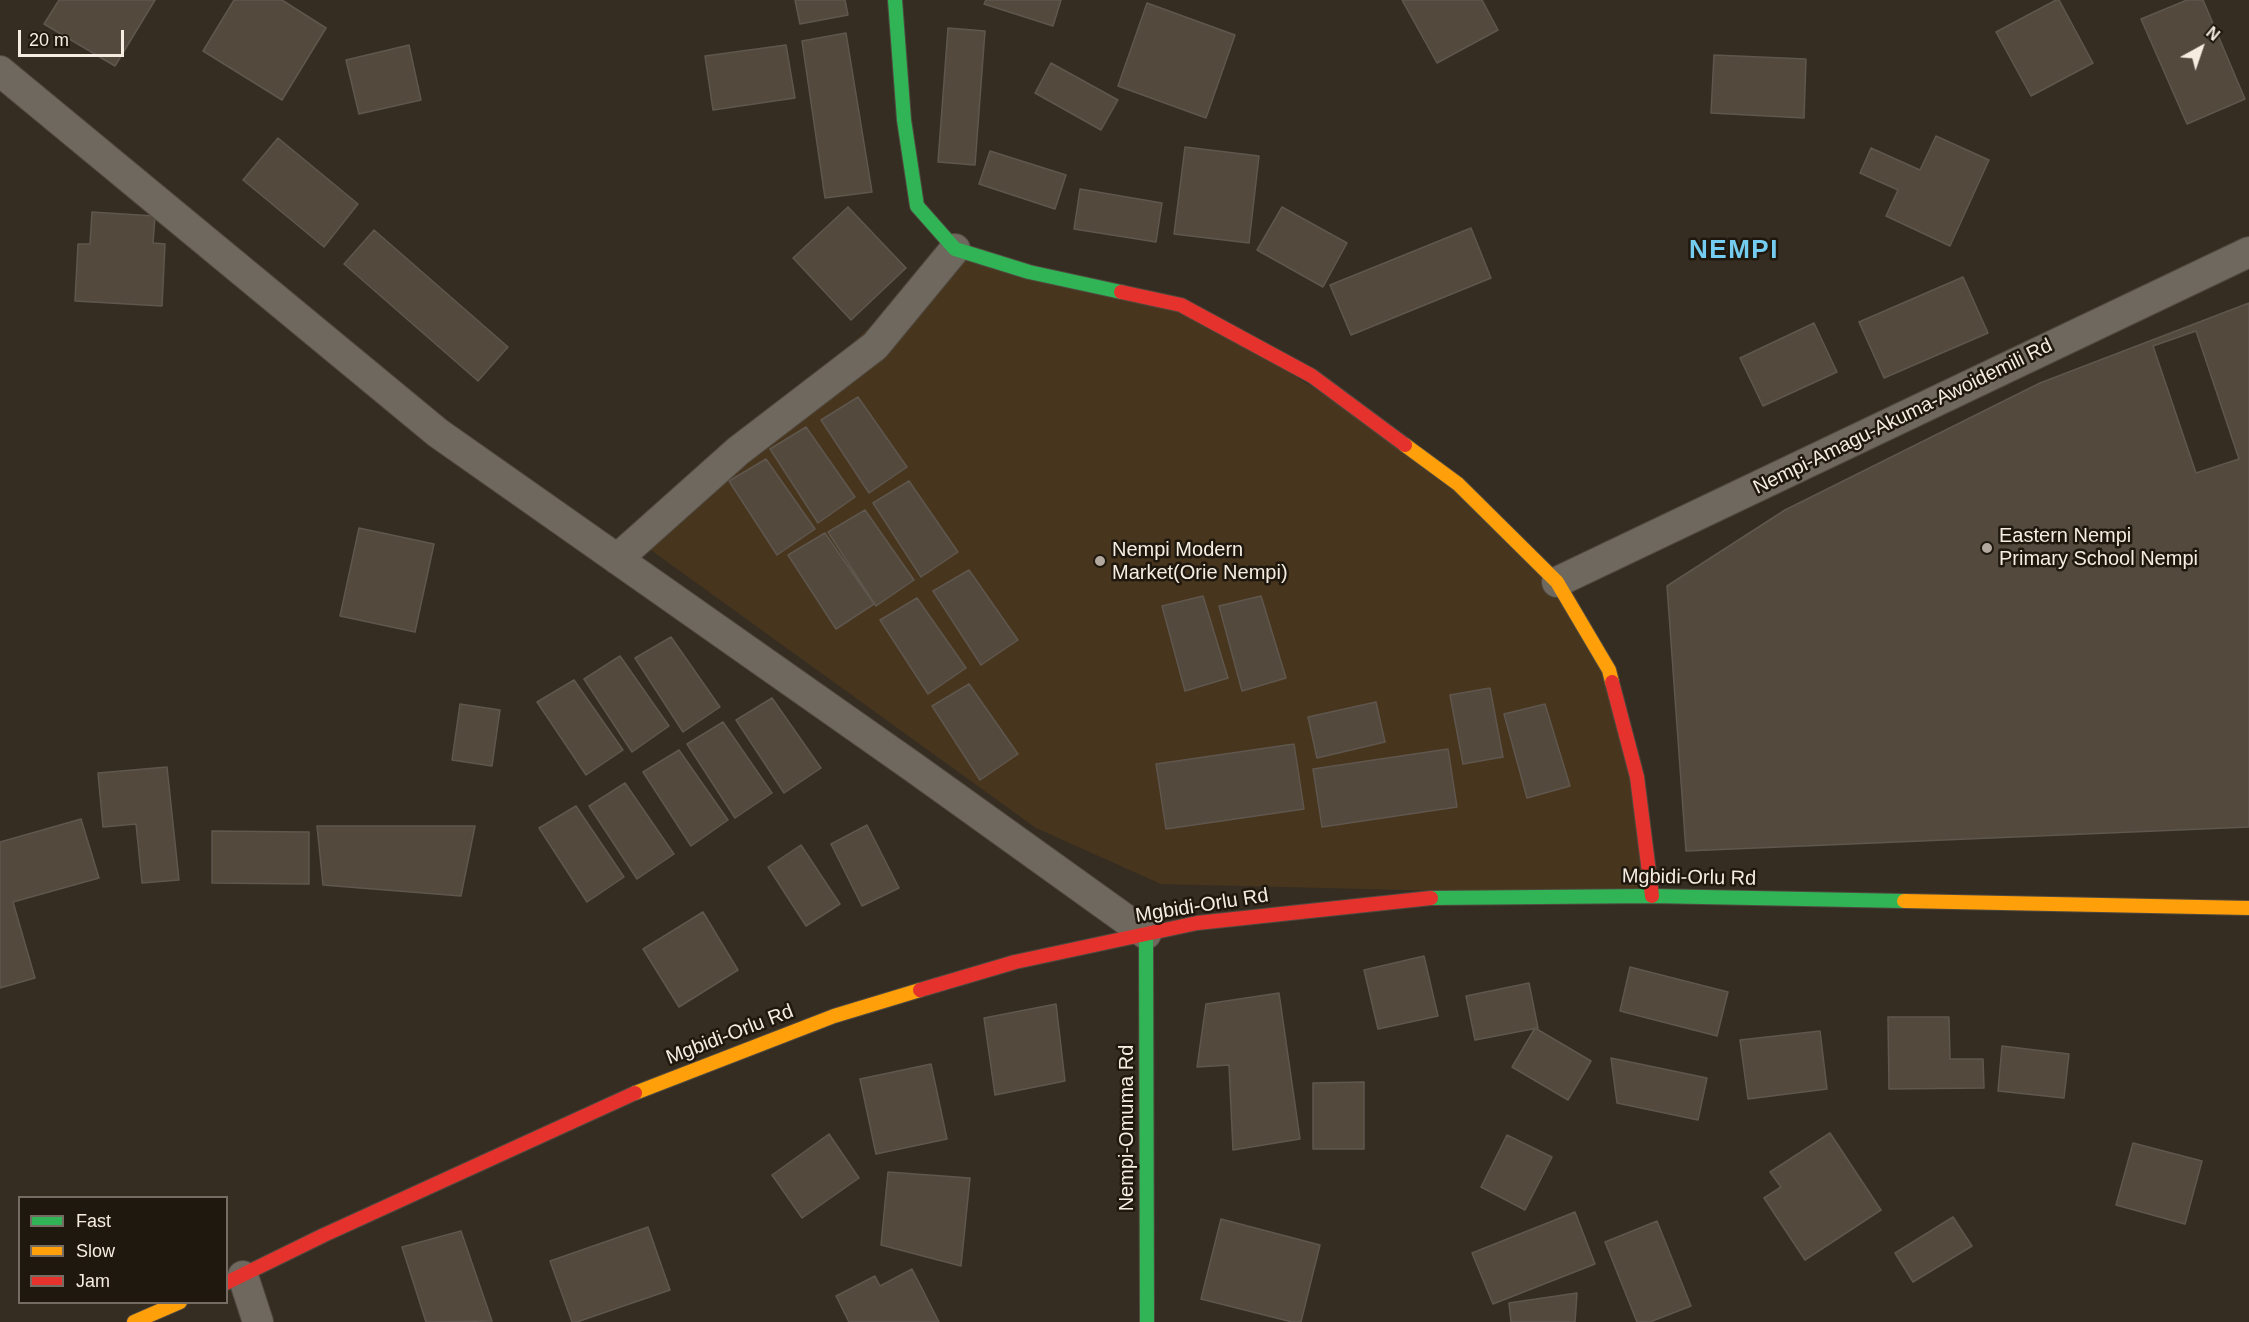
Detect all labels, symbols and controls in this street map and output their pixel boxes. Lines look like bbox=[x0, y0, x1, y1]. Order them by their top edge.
scale bar bbox=[21, 18, 128, 56]
north arrow bbox=[2171, 18, 2231, 78]
text: N bbox=[2203, 24, 2223, 44]
text: 20 m bbox=[29, 30, 69, 50]
district label: NEMPI bbox=[1689, 235, 1779, 267]
street label: Nempi-Amagu-Akuma-Awoidemili Rd bbox=[1750, 334, 2056, 500]
place label: Eastern Nempi Primary School Nempi bbox=[1999, 524, 2198, 571]
place label: Nempi Modern Market(Orie Nempi) bbox=[1112, 538, 1288, 585]
marker: Eastern Nempi Primary School Nempi bbox=[1980, 541, 1994, 555]
marker: Nempi Modern Market(Orie Nempi) bbox=[1093, 554, 1107, 568]
street label: Mgbidi-Orlu Rd bbox=[1622, 865, 1756, 891]
street label: Mgbidi-Orlu Rd bbox=[1134, 884, 1270, 928]
street label: Mgbidi-Orlu Rd bbox=[663, 1000, 797, 1070]
street label: Nempi-Omuma Rd bbox=[1115, 1045, 1139, 1211]
legend bbox=[18, 1196, 228, 1304]
text: Fast bbox=[76, 1211, 111, 1231]
text: Slow bbox=[76, 1241, 115, 1261]
text: Jam bbox=[76, 1271, 110, 1291]

